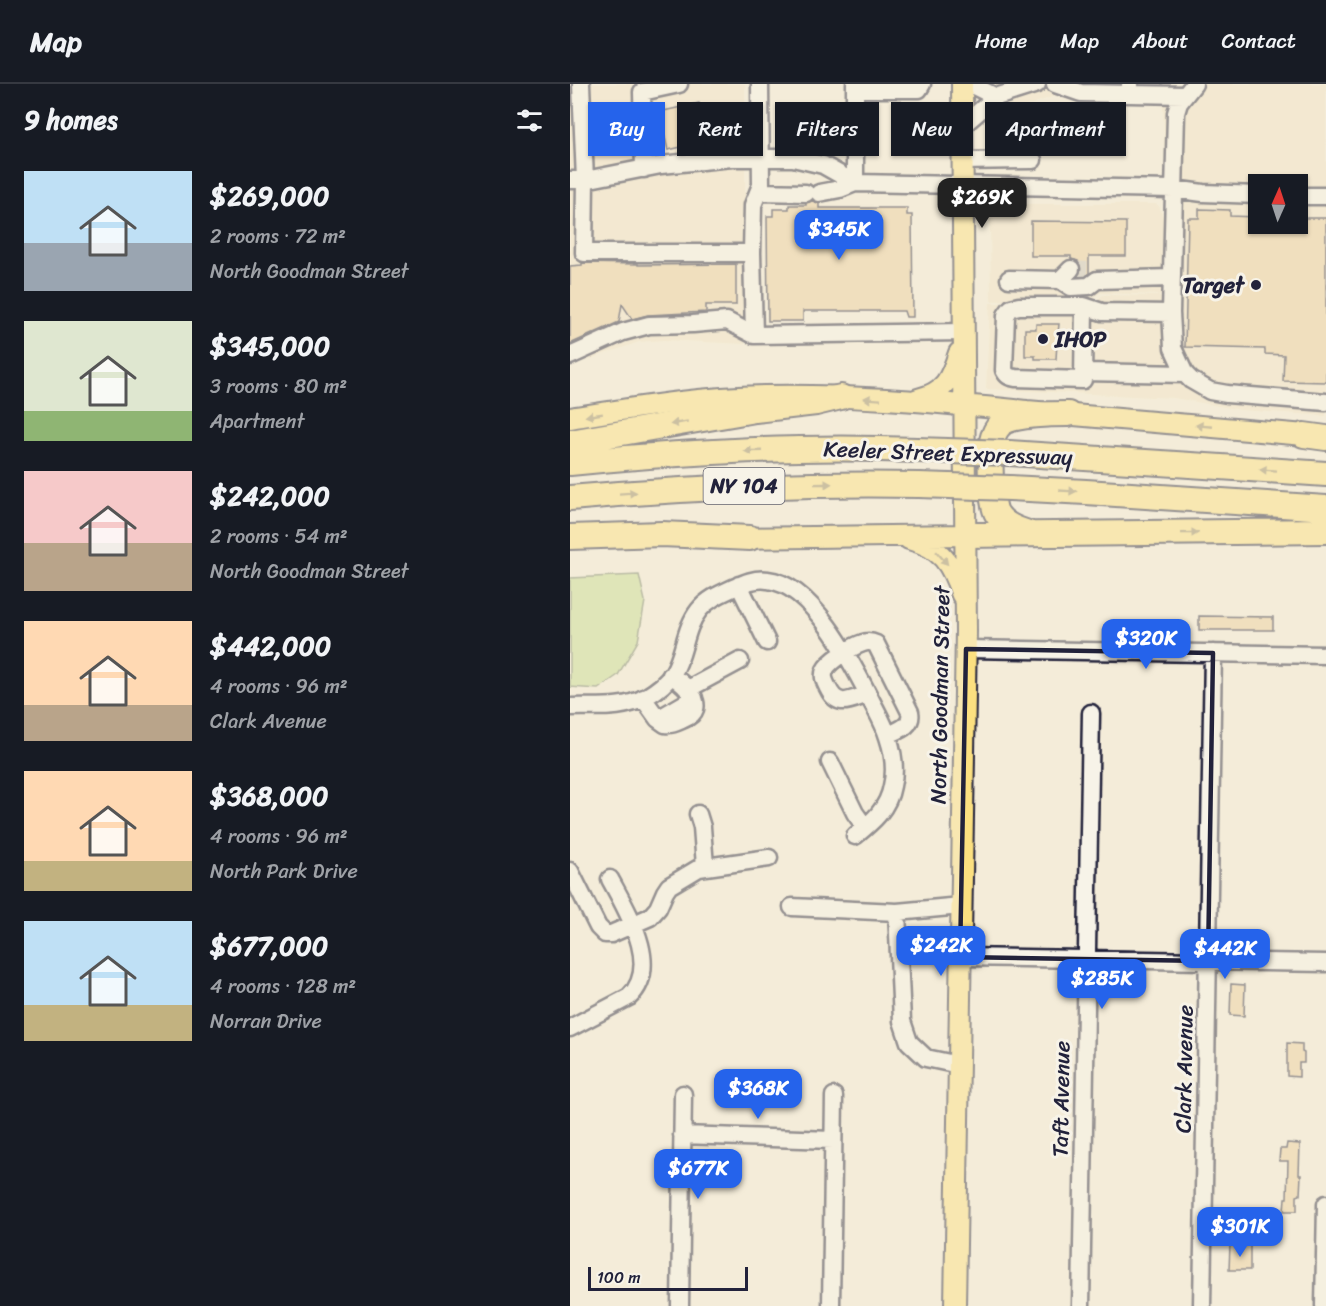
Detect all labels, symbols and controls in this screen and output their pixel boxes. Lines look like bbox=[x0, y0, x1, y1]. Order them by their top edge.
text: Map bbox=[30, 17, 82, 66]
text: Home bbox=[975, 22, 1027, 60]
text: Map bbox=[1060, 22, 1099, 60]
text: About bbox=[1132, 22, 1189, 60]
text: Contact bbox=[1222, 22, 1296, 60]
text: 9 homes bbox=[24, 97, 118, 143]
chip: Buy bbox=[588, 102, 665, 156]
chip: Rent bbox=[677, 102, 763, 156]
chip: Filters bbox=[775, 102, 879, 156]
chip: New bbox=[891, 102, 973, 156]
chip: Apartment bbox=[985, 102, 1126, 156]
icon: filters bbox=[513, 104, 546, 137]
text: $269,000 bbox=[210, 173, 330, 219]
north arrow bbox=[1248, 174, 1308, 234]
map controls bbox=[1248, 174, 1308, 234]
pin: $269K bbox=[940, 178, 1024, 229]
text: $269K bbox=[952, 180, 1012, 215]
icon: home bbox=[72, 195, 144, 267]
pin: $345K bbox=[797, 210, 881, 261]
text: $345K bbox=[808, 212, 870, 247]
text: 2 rooms · 72 m² bbox=[210, 219, 346, 254]
text: North Goodman Street bbox=[210, 254, 409, 289]
place label: Target bbox=[1182, 266, 1245, 305]
marker: Target bbox=[1249, 278, 1263, 292]
place label: IHOP bbox=[1054, 320, 1108, 359]
text: $345,000 bbox=[210, 323, 330, 369]
marker: IHOP bbox=[1036, 332, 1050, 346]
icon: home bbox=[72, 345, 144, 417]
text: 3 rooms · 80 m² bbox=[210, 369, 347, 404]
one-way arrow bbox=[862, 394, 881, 404]
text: Apartment bbox=[210, 404, 304, 439]
one-way arrow bbox=[585, 410, 604, 419]
one-way arrow bbox=[670, 419, 689, 428]
one-way arrow bbox=[1194, 421, 1213, 431]
street label: Keeler Street Expressway bbox=[823, 429, 1074, 477]
one-way arrow bbox=[744, 446, 763, 456]
one-way arrow bbox=[1258, 465, 1277, 475]
road number: NY 104 bbox=[704, 468, 784, 504]
text: $242,000 bbox=[210, 473, 330, 519]
one-way arrow bbox=[814, 479, 833, 489]
one-way arrow bbox=[1059, 486, 1078, 495]
one-way arrow bbox=[619, 488, 638, 498]
icon: home bbox=[72, 495, 144, 567]
text: 2 rooms · 54 m² bbox=[210, 519, 348, 554]
one-way arrow bbox=[1181, 528, 1200, 538]
one-way arrow bbox=[935, 550, 948, 565]
text: North Goodman Street bbox=[210, 554, 409, 589]
street label: North Goodman Street bbox=[919, 584, 961, 805]
pin: $320K bbox=[1104, 619, 1188, 670]
text: $320K bbox=[1116, 621, 1176, 656]
text: $442,000 bbox=[210, 623, 331, 669]
icon: home bbox=[72, 645, 144, 717]
text: 4 rooms · 96 m² bbox=[210, 669, 348, 704]
text: Clark Avenue bbox=[210, 704, 327, 739]
text: $368,000 bbox=[210, 773, 329, 819]
icon: home bbox=[72, 795, 144, 867]
text: 4 rooms · 96 m² bbox=[210, 819, 348, 854]
text: North Park Drive bbox=[210, 854, 358, 889]
text: $677,000 bbox=[210, 923, 328, 969]
pin: $242K bbox=[899, 926, 983, 977]
text: $242K bbox=[910, 928, 972, 963]
pin: $442K bbox=[1183, 929, 1267, 980]
text: $442K bbox=[1194, 931, 1256, 966]
icon: home bbox=[72, 945, 144, 1017]
pin: $285K bbox=[1060, 959, 1144, 1010]
text: $285K bbox=[1071, 961, 1133, 996]
text: 4 rooms · 128 m² bbox=[210, 969, 356, 1004]
text: Norran Drive bbox=[210, 1004, 322, 1039]
street label: Clark Avenue bbox=[1163, 1004, 1205, 1134]
street label: Taft Avenue bbox=[1040, 1040, 1082, 1158]
pin: $368K bbox=[716, 1069, 800, 1120]
text: $368K bbox=[728, 1071, 788, 1106]
pin: $677K bbox=[656, 1149, 740, 1200]
text: $677K bbox=[668, 1151, 728, 1186]
pin: $301K bbox=[1198, 1207, 1282, 1258]
text: $301K bbox=[1211, 1209, 1269, 1244]
text: 100 m bbox=[597, 1263, 641, 1292]
scale bar bbox=[588, 1264, 748, 1292]

